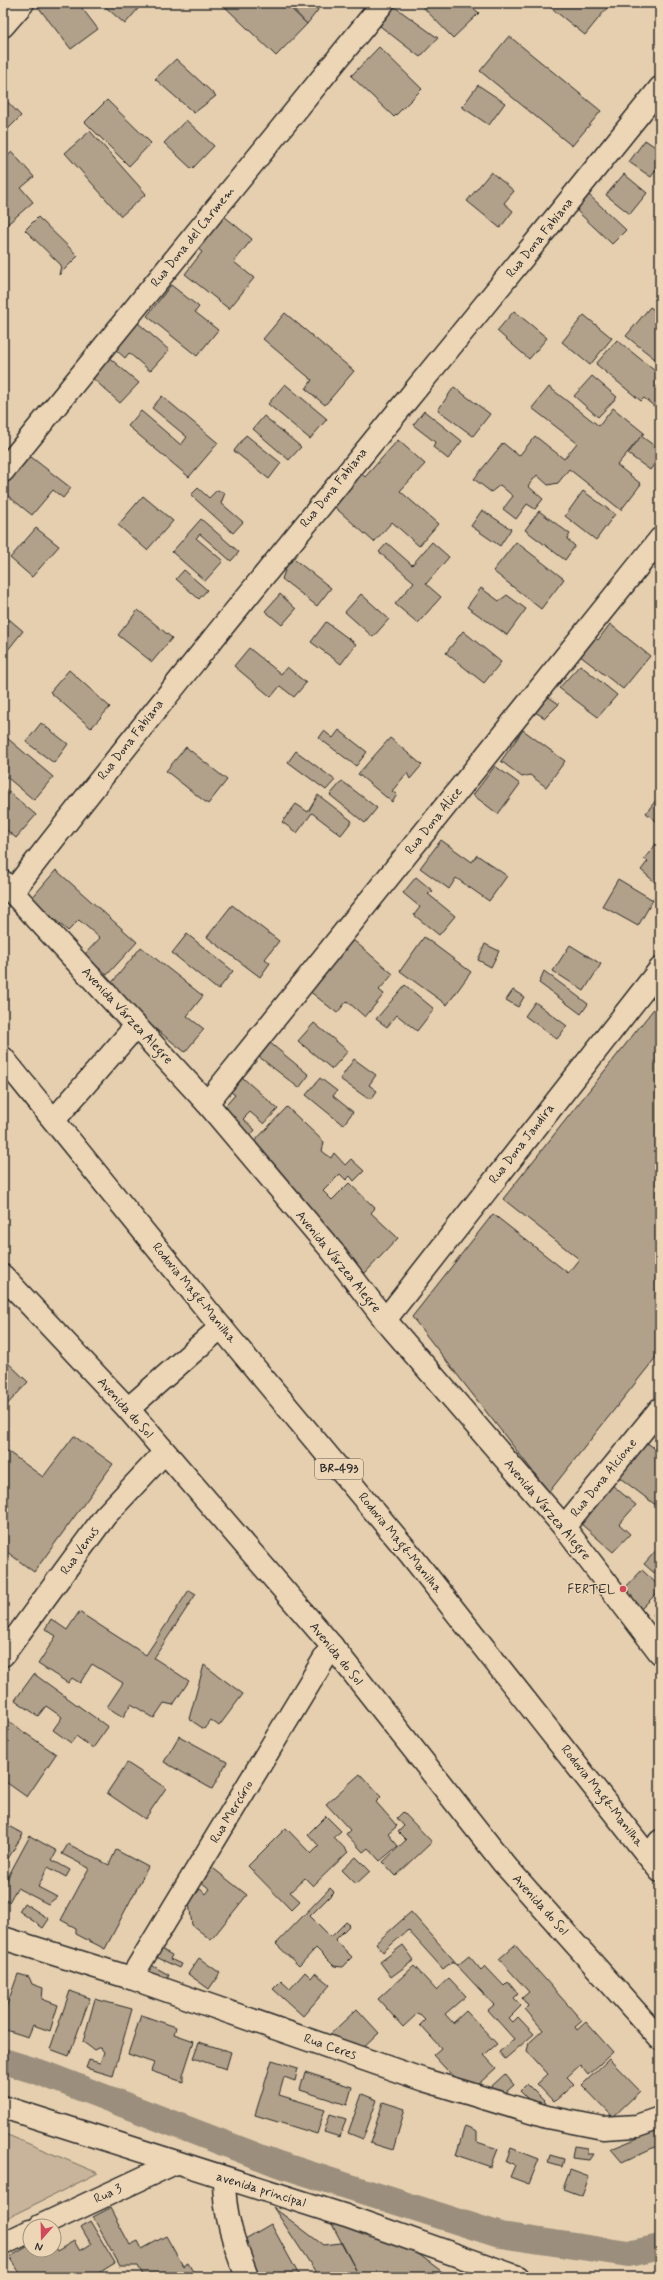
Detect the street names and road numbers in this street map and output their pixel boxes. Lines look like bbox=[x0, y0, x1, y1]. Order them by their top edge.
street label: Rua Dona del Carmem bbox=[147, 183, 239, 291]
street label: Rua Dona Fabiana bbox=[502, 194, 578, 282]
street label: Rua Dona Fabiana bbox=[296, 444, 372, 532]
street label: Rua Dona Fabiana bbox=[94, 696, 168, 784]
street label: Rua Dona Alice bbox=[401, 784, 467, 858]
street label: Avenida Várzea Alegre bbox=[76, 964, 176, 1070]
street label: Rua Dona Jandira bbox=[485, 1100, 559, 1188]
street label: Avenida Várzea Alegre bbox=[290, 1207, 385, 1318]
street label: Rodovia Magé-Manilha bbox=[147, 1239, 240, 1348]
street label: Avenida do Sol bbox=[93, 1374, 157, 1442]
street label: Rua Dona Alcione bbox=[567, 1435, 641, 1521]
street label: Avenida Várzea Alegre bbox=[498, 1456, 594, 1565]
road number: BR-493 bbox=[315, 1459, 363, 1479]
street label: Rodovia Magé-Manilha bbox=[353, 1489, 446, 1598]
street label: Rua Venus bbox=[57, 1524, 103, 1578]
street label: Avenida do Sol bbox=[305, 1619, 367, 1689]
street label: Rodovia Magé-Manilha bbox=[555, 1742, 647, 1852]
street label: Rua Mercúrio bbox=[207, 1777, 257, 1847]
street label: Avenida do Sol bbox=[508, 1871, 572, 1939]
street label: Rua Ceres bbox=[301, 2030, 359, 2064]
street label: avenida principal bbox=[214, 2168, 308, 2212]
street label: Rua 3 bbox=[91, 2180, 125, 2208]

